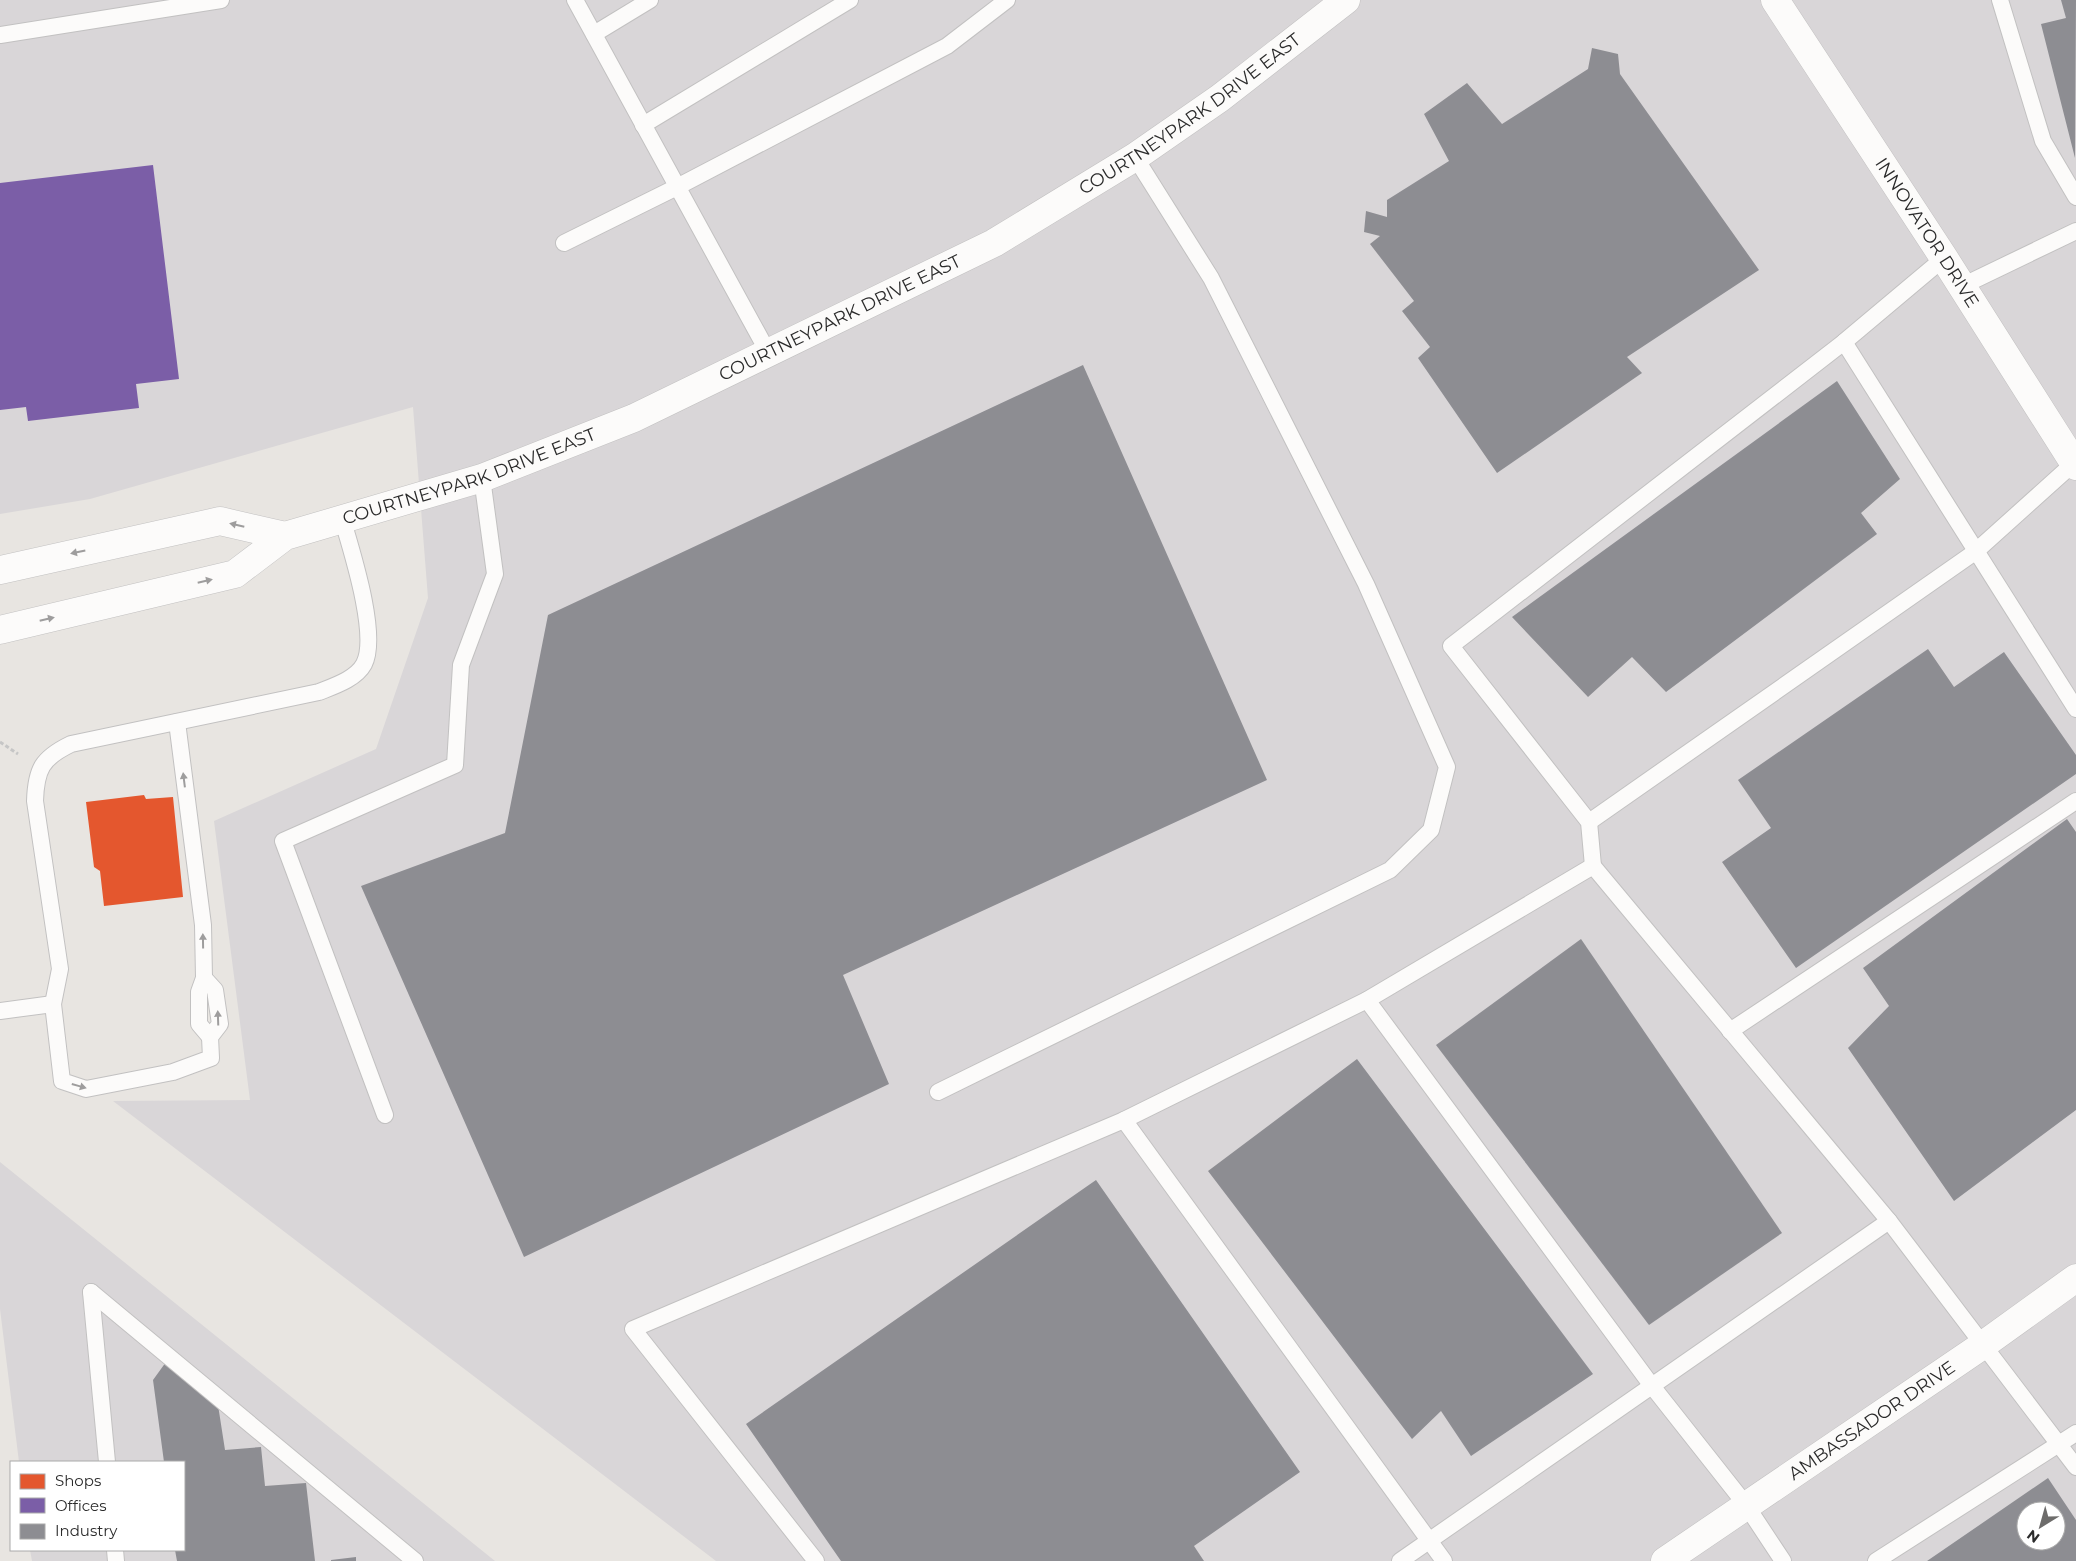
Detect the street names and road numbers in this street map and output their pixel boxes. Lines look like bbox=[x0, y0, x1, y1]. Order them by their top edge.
street label: COURTNEYPARK DRIVE EAST bbox=[1075, 28, 1305, 200]
street label: INNOVATOR DRIVE bbox=[1870, 154, 1984, 312]
street label: COURTNEYPARK DRIVE EAST bbox=[715, 250, 965, 386]
street label: COURTNEYPARK DRIVE EAST bbox=[340, 423, 600, 529]
street label: AMBASSADOR DRIVE bbox=[1784, 1356, 1959, 1485]

